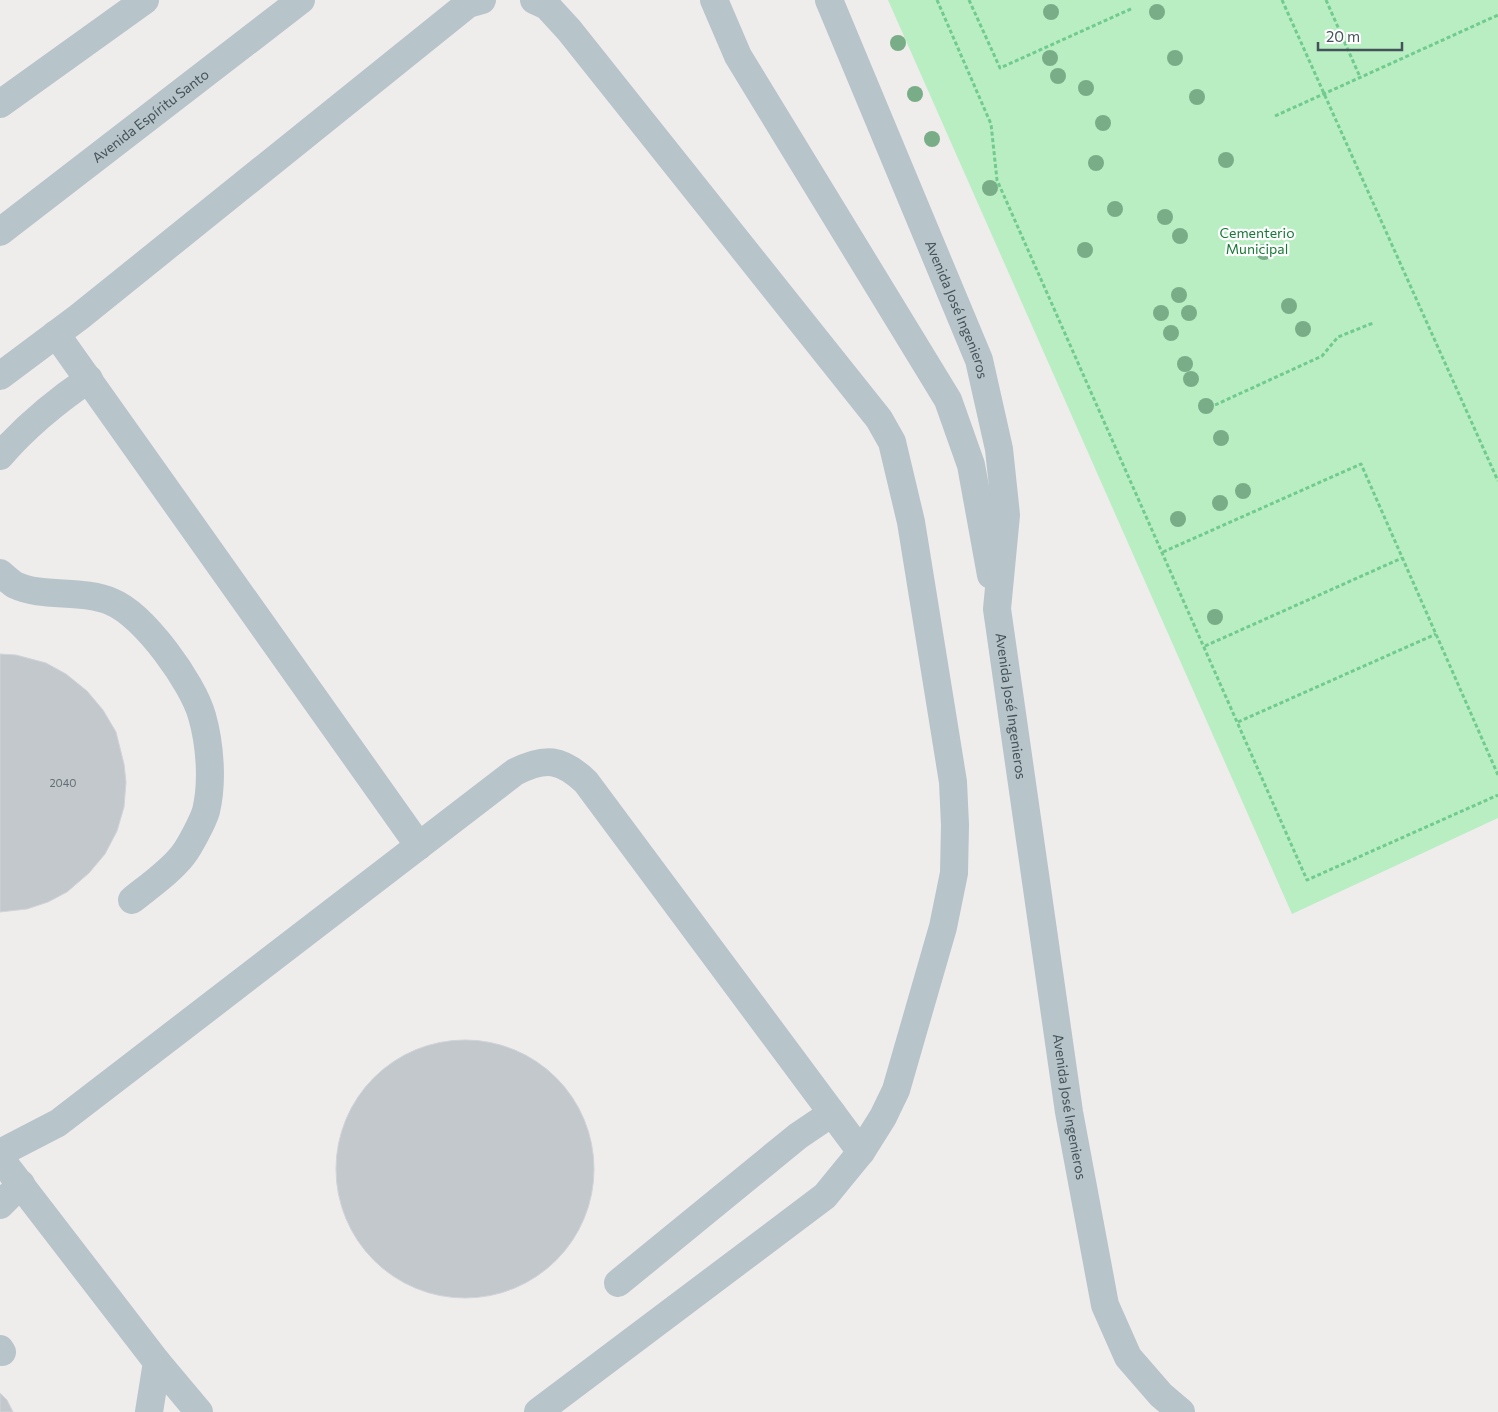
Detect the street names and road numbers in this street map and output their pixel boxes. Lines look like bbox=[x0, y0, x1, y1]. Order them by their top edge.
street label: Avenida Espíritu Santo bbox=[88, 65, 212, 166]
street label: Avenida José Ingenieros bbox=[922, 238, 992, 380]
street label: Avenida José Ingenieros bbox=[992, 632, 1030, 780]
street label: Avenida José Ingenieros bbox=[1050, 1032, 1090, 1181]

